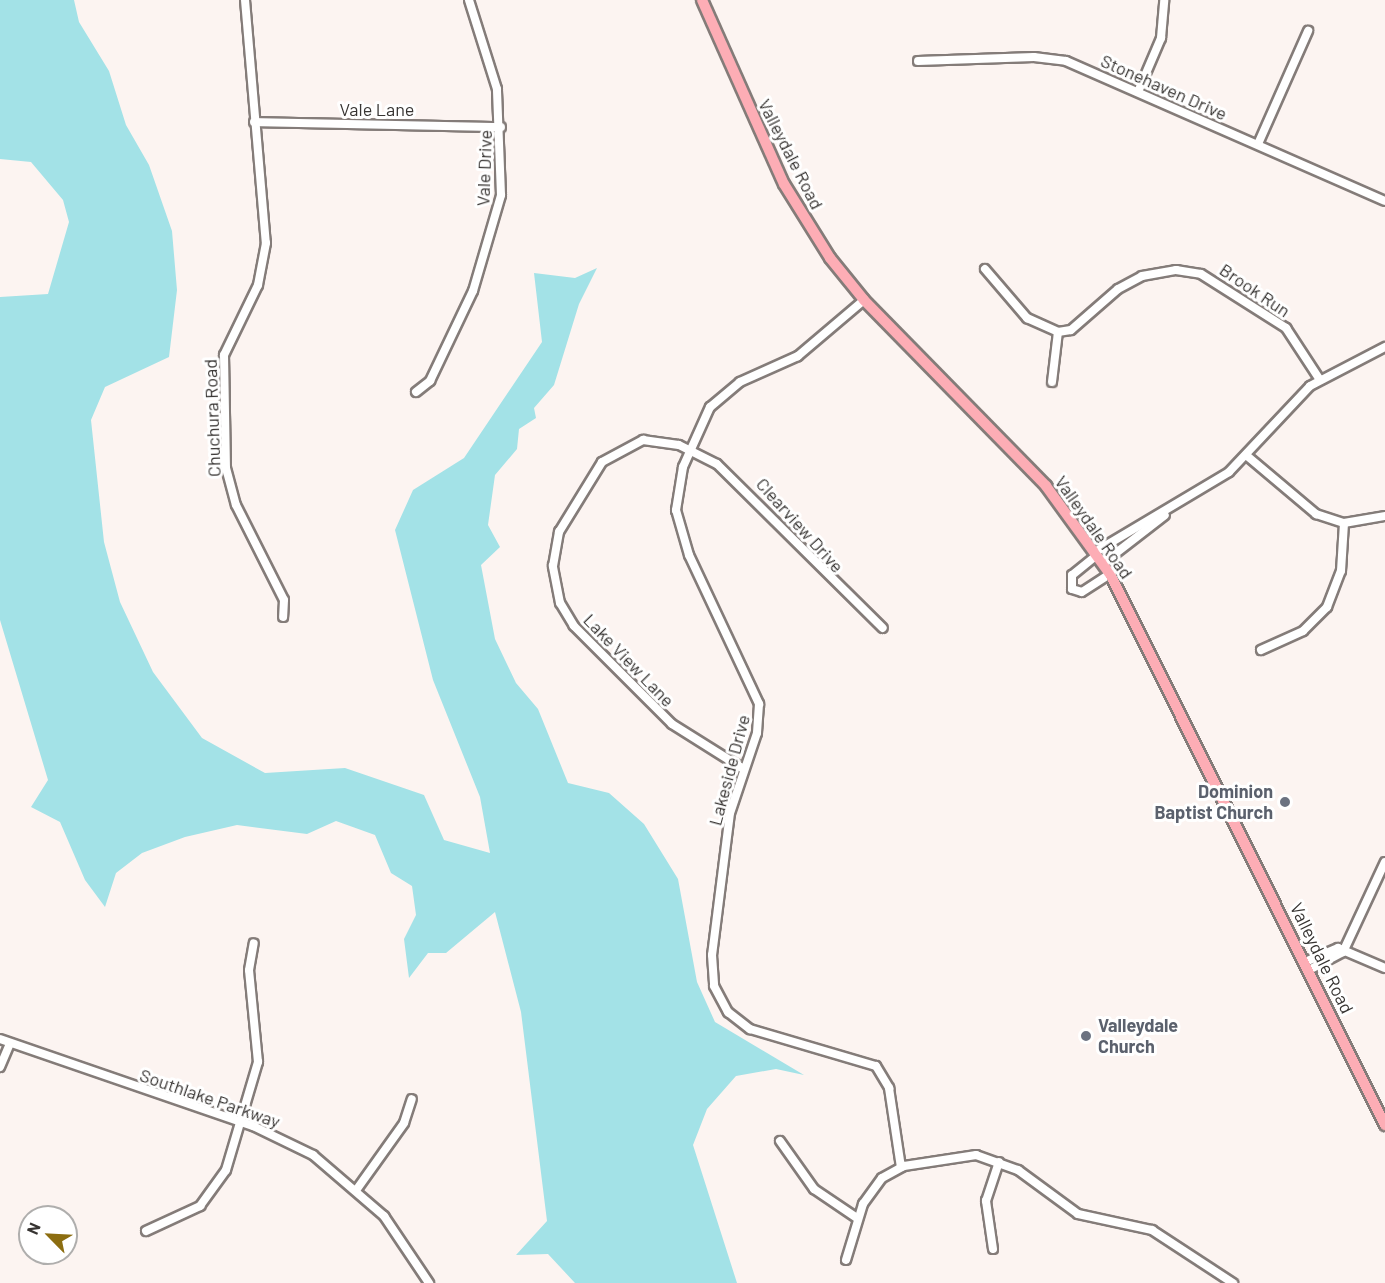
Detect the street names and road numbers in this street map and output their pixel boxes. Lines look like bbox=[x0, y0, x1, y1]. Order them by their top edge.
street label: Stonehaven Drive bbox=[1098, 50, 1230, 124]
street label: Valleydale Road bbox=[754, 95, 828, 213]
street label: Vale Lane bbox=[340, 98, 414, 120]
street label: Vale Drive bbox=[472, 129, 496, 207]
street label: Brook Run bbox=[1216, 259, 1294, 321]
street label: Chuchura Road bbox=[199, 359, 225, 477]
street label: Valleydale Road bbox=[1051, 471, 1137, 583]
street label: Clearview Drive bbox=[752, 473, 848, 577]
street label: Lake View Lane bbox=[579, 609, 679, 711]
street label: Lakeside Drive bbox=[704, 712, 754, 828]
street label: Valleydale Road bbox=[1286, 899, 1358, 1017]
street label: Southlake Parkway bbox=[137, 1064, 283, 1132]

